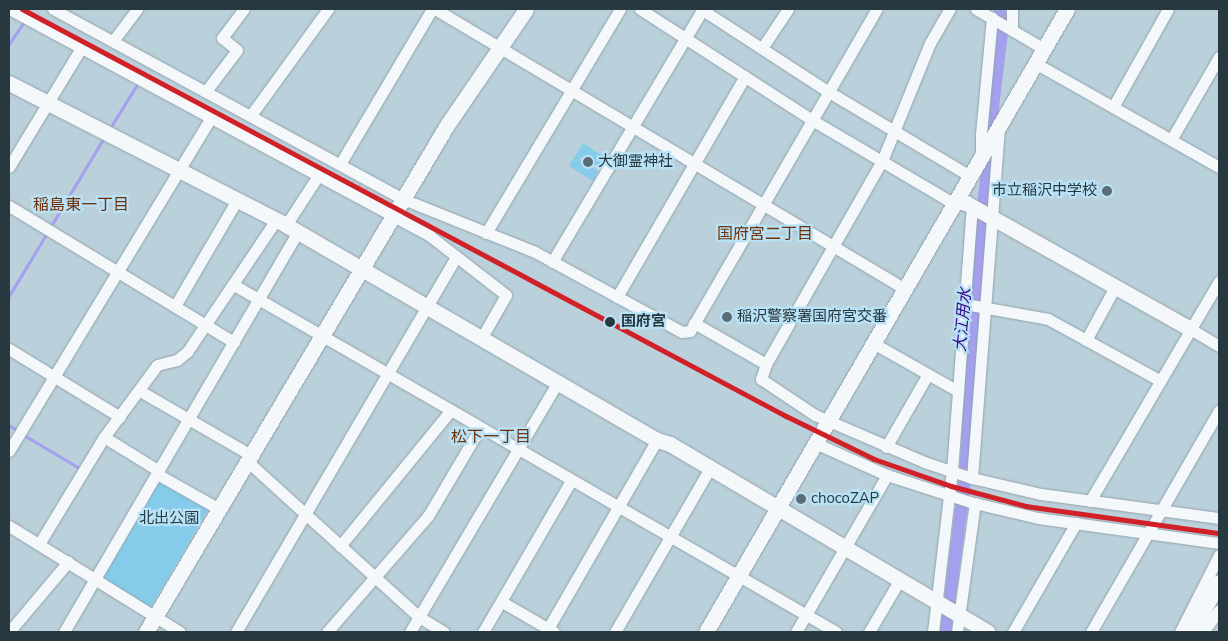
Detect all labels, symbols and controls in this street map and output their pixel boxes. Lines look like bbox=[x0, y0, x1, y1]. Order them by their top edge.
place label: 大御霊神社 bbox=[598, 153, 673, 171]
marker: 大御霊神社 bbox=[582, 156, 594, 168]
place label: 市立稲沢中学校 bbox=[992, 182, 1097, 200]
marker: 市立稲沢中学校 bbox=[1101, 185, 1113, 197]
district label: 稲島東一丁目 bbox=[33, 195, 129, 215]
district label: 国府宮二丁目 bbox=[717, 224, 813, 244]
water label: 大江用水 bbox=[951, 287, 975, 353]
place label: 稲沢警察署国府宮交番 bbox=[737, 308, 887, 326]
marker: 稲沢警察署国府宮交番 bbox=[721, 311, 733, 323]
place label: 国府宮 bbox=[621, 313, 666, 331]
marker: 国府宮 bbox=[603, 315, 617, 329]
district label: 松下一丁目 bbox=[451, 427, 531, 447]
place label: chocoZAP bbox=[811, 490, 879, 508]
marker: chocoZAP bbox=[795, 493, 807, 505]
park label: 北出公園 bbox=[139, 510, 199, 528]

